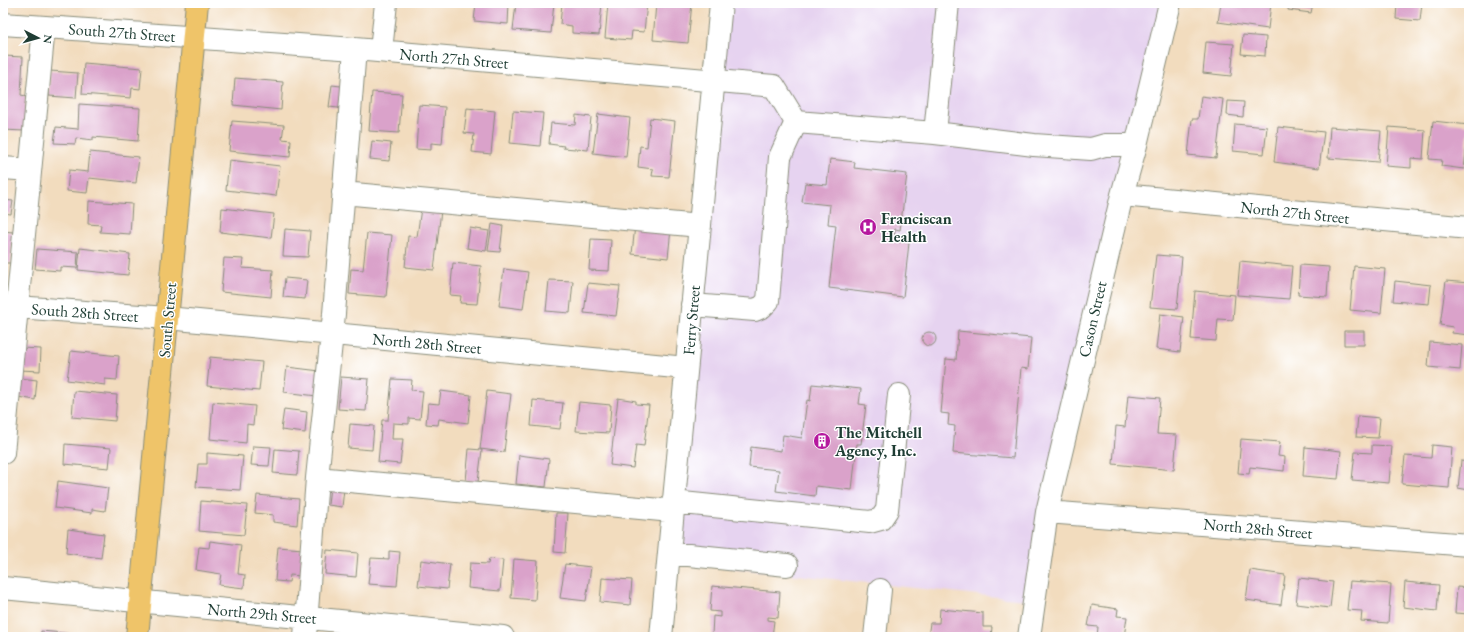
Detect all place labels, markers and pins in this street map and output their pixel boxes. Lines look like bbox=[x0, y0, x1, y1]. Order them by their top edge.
place label: Franciscan Health bbox=[881, 208, 952, 247]
hospital icon: Franciscan Health bbox=[858, 217, 878, 237]
place label: The Mitchell Agency, Inc. bbox=[834, 422, 923, 461]
building icon: The Mitchell Agency, Inc. bbox=[812, 431, 832, 451]

